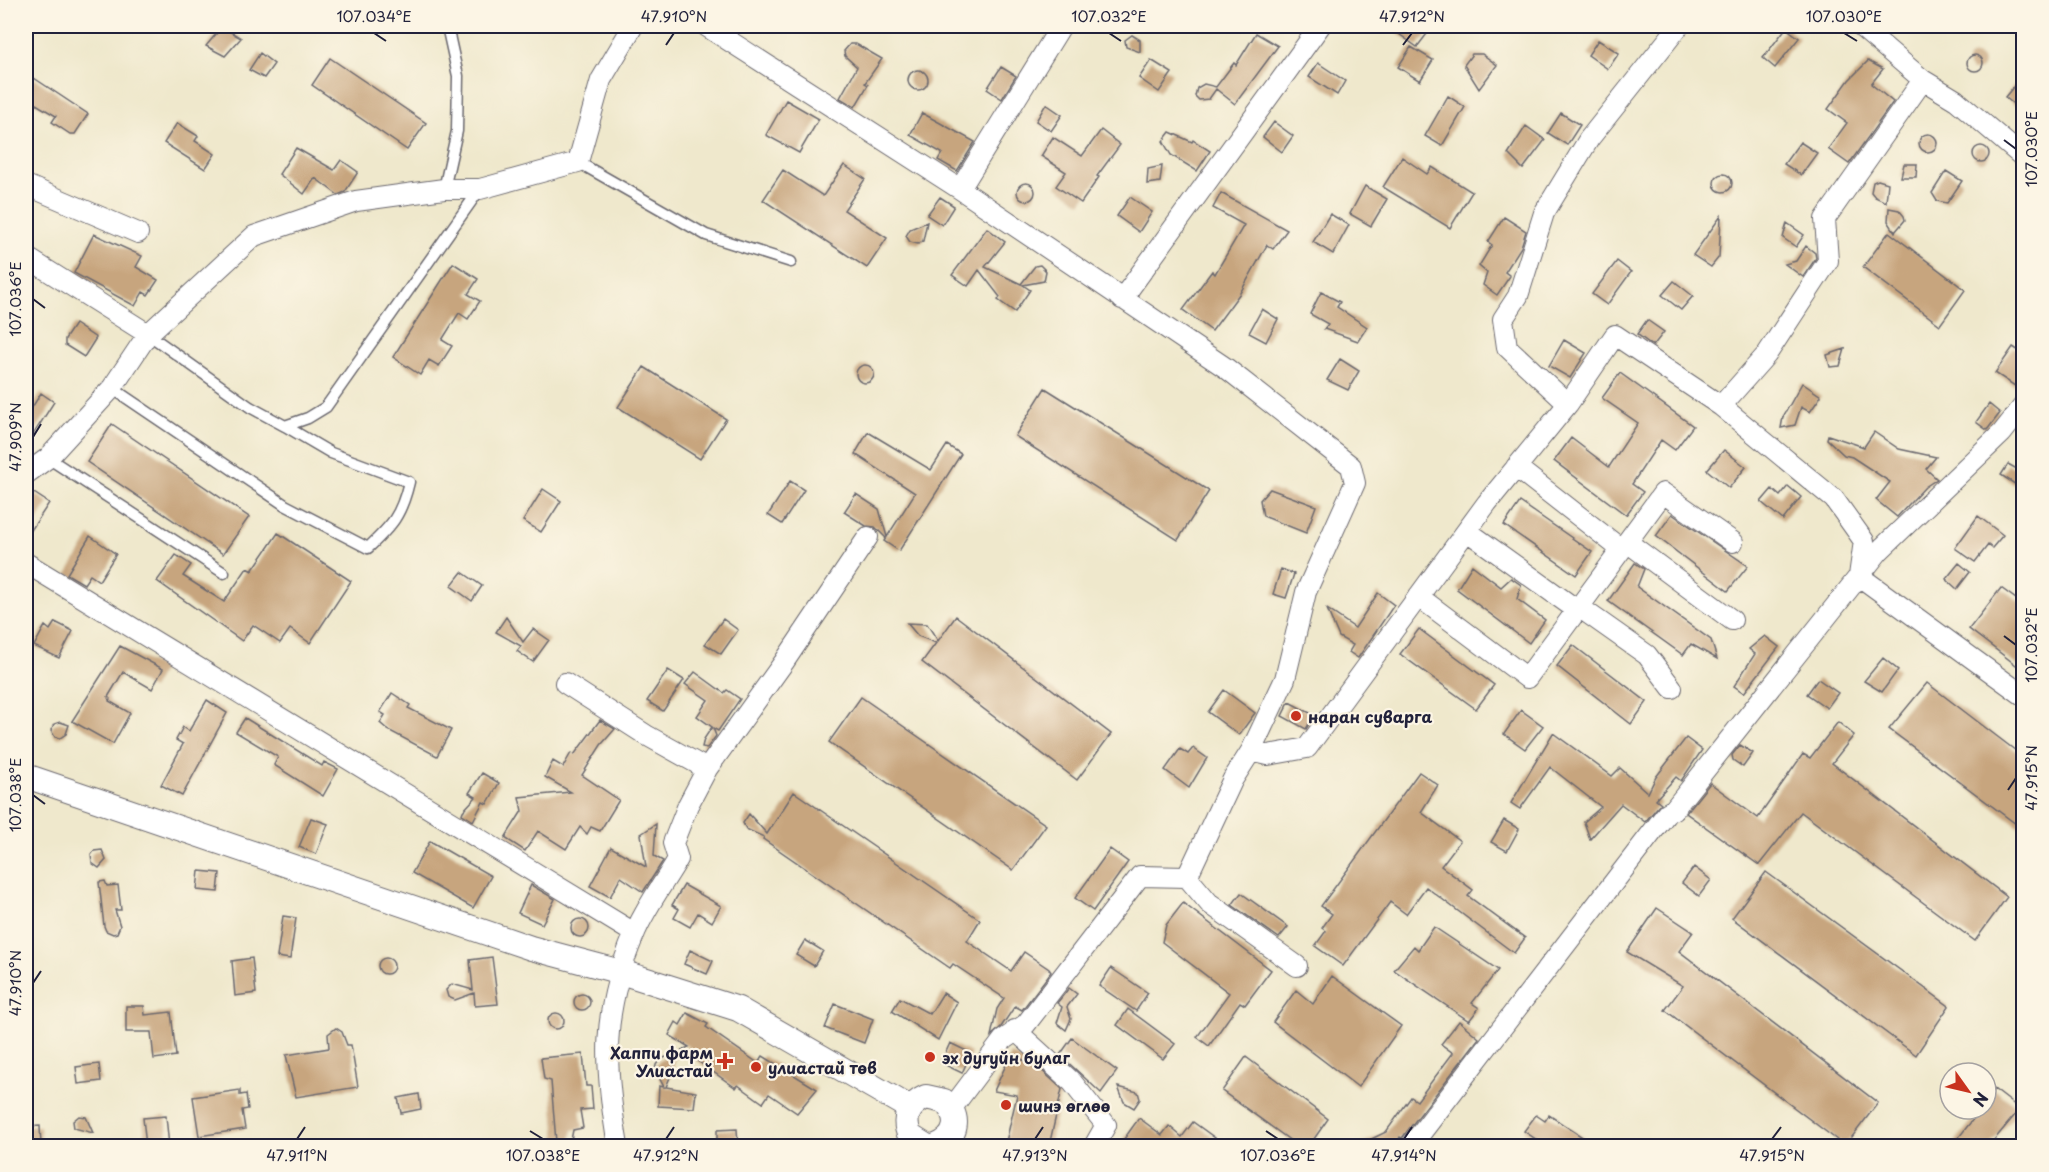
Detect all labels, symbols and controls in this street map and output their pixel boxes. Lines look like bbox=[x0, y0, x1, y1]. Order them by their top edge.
text: 107.034°E bbox=[336, 4, 412, 27]
text: 47.910°N bbox=[641, 4, 707, 27]
text: 107.032°E bbox=[1071, 4, 1147, 27]
text: 47.912°N bbox=[1379, 4, 1445, 27]
text: 107.030°E bbox=[1806, 4, 1882, 27]
text: 107.030°E bbox=[2019, 111, 2042, 187]
text: 107.036°E bbox=[3, 261, 26, 337]
text: 47.909°N bbox=[3, 402, 26, 472]
text: 107.032°E bbox=[2019, 607, 2042, 683]
place label: наран суварга bbox=[1308, 704, 1432, 728]
marker: наран суварга bbox=[1289, 709, 1303, 723]
text: 47.915°N bbox=[2019, 745, 2042, 811]
text: 107.038°E bbox=[3, 758, 26, 832]
text: 47.910°N bbox=[3, 950, 26, 1016]
place label: Хаппи фарм Улиастай bbox=[610, 1040, 713, 1082]
place label: эх дугуйн булаг bbox=[942, 1045, 1070, 1069]
marker: эх дугуйн булаг bbox=[923, 1050, 937, 1064]
marker: Хаппи фарм Улиастай bbox=[718, 1054, 732, 1068]
place label: улиастай төв bbox=[768, 1055, 877, 1079]
marker: улиастай төв bbox=[749, 1060, 763, 1074]
north arrow bbox=[1938, 1061, 1998, 1121]
text: N bbox=[1968, 1088, 1995, 1112]
place label: шинэ өглөө bbox=[1018, 1093, 1111, 1117]
marker: шинэ өглөө bbox=[999, 1098, 1013, 1112]
text: 47.911°N bbox=[266, 1143, 328, 1166]
text: 107.038°E bbox=[506, 1143, 580, 1166]
text: 47.912°N bbox=[633, 1143, 699, 1166]
text: 47.913°N bbox=[1002, 1143, 1068, 1166]
text: 107.036°E bbox=[1240, 1143, 1316, 1166]
text: 47.914°N bbox=[1371, 1143, 1437, 1166]
text: 47.915°N bbox=[1739, 1143, 1805, 1166]

